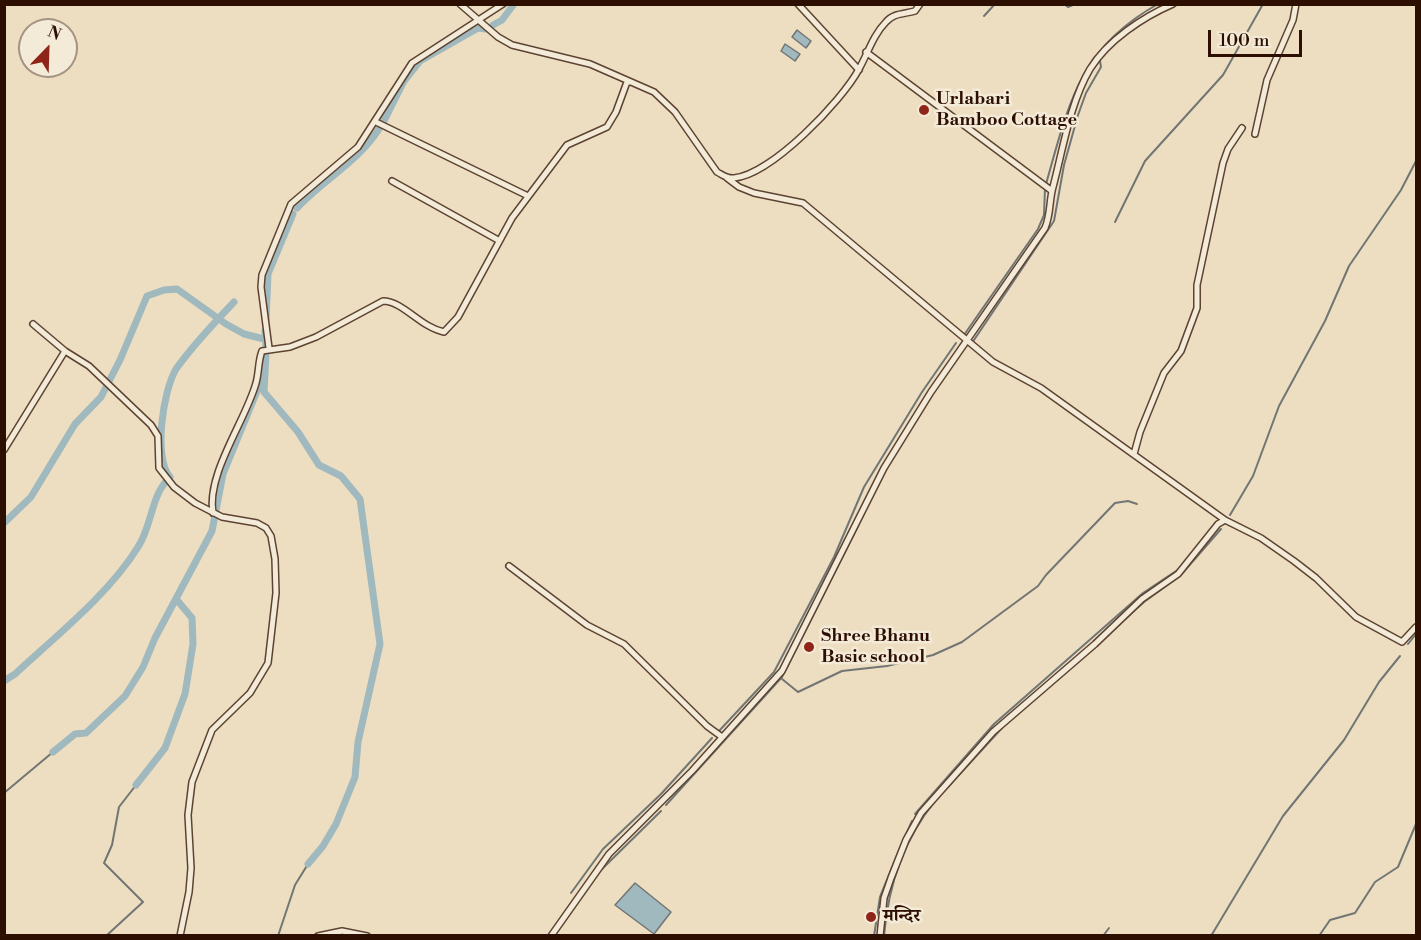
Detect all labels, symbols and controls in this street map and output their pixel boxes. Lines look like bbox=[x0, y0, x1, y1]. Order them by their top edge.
north arrow bbox=[18, 18, 78, 78]
scale bar bbox=[1211, 18, 1306, 56]
text: N bbox=[45, 22, 64, 45]
text: 100 m bbox=[1219, 29, 1270, 52]
place label: Urlabari Bamboo Cottage bbox=[936, 89, 1077, 132]
marker: Urlabari Bamboo Cottage bbox=[917, 103, 931, 117]
place label: Shree Bhanu Basic school bbox=[821, 626, 930, 668]
marker: Shree Bhanu Basic school bbox=[802, 640, 816, 654]
place label: मन्दिर bbox=[883, 906, 920, 928]
marker: मन्दिर bbox=[864, 910, 878, 924]

